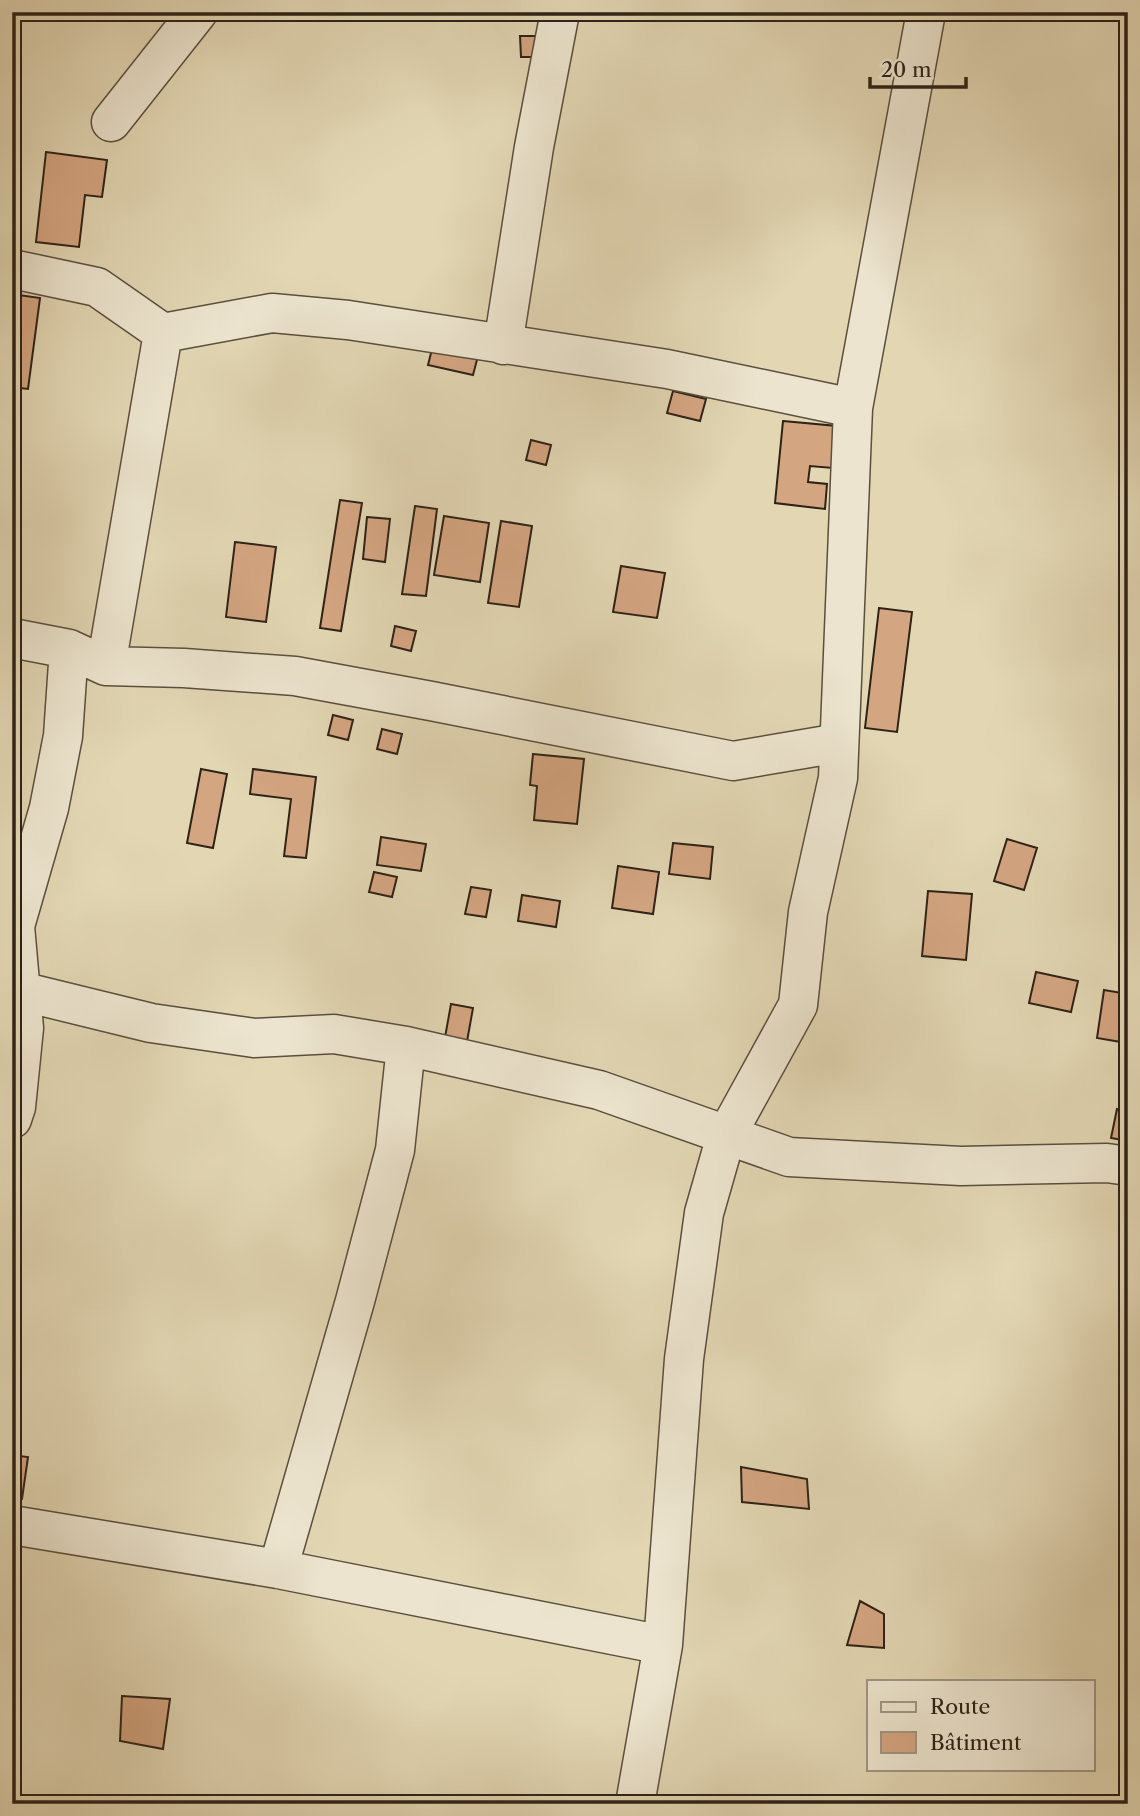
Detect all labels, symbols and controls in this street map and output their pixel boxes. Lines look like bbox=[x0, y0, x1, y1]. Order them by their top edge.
scale bar bbox=[870, 46, 967, 90]
text: 20 m bbox=[881, 57, 932, 82]
legend bbox=[867, 1680, 1094, 1770]
text: Route bbox=[930, 1694, 990, 1719]
text: Bâtiment bbox=[930, 1730, 1022, 1755]

